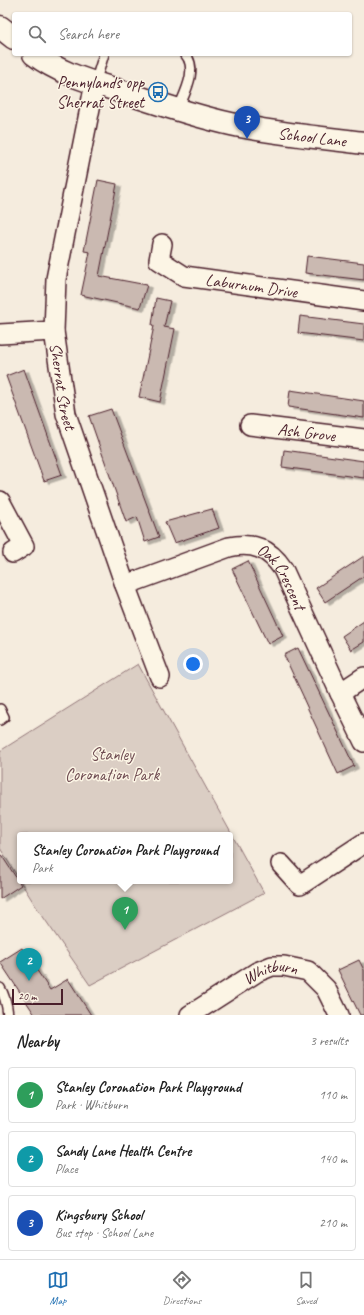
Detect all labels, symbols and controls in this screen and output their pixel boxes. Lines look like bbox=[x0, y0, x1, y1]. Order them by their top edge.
search box bbox=[12, 12, 352, 56]
icon: search bbox=[26, 23, 48, 45]
text: Search here bbox=[58, 25, 119, 44]
place label: Pennylands opp Sherrat Street bbox=[57, 72, 146, 113]
bus stop icon: Pennylands opp Sherrat Street bbox=[147, 81, 169, 103]
pin: 3 bbox=[234, 106, 260, 139]
street label: School Lane bbox=[277, 122, 349, 151]
street label: Laburnum Drive bbox=[204, 269, 300, 302]
street label: Sherrat Street bbox=[45, 342, 82, 435]
street label: Ash Grove bbox=[277, 418, 338, 446]
street label: Oak Crescent bbox=[254, 538, 312, 615]
your location bbox=[183, 654, 203, 674]
park label: Stanley Coronation Park bbox=[65, 744, 161, 785]
popup bbox=[17, 832, 233, 884]
text: Stanley Coronation Park Playground bbox=[32, 841, 218, 860]
text: Park bbox=[32, 860, 53, 876]
pin: 1 bbox=[112, 897, 138, 930]
pin: 2 bbox=[16, 948, 42, 981]
street label: Whitburn bbox=[239, 956, 300, 989]
scale bar bbox=[12, 987, 63, 1006]
text: 20 m bbox=[18, 989, 37, 1003]
text: Nearby bbox=[16, 1031, 59, 1052]
text: 3 results bbox=[310, 1033, 348, 1049]
text: Stanley Coronation Park Playground bbox=[55, 1078, 241, 1097]
text: 1 bbox=[27, 1087, 33, 1103]
text: 110 m bbox=[319, 1087, 347, 1103]
text: Park · Whitburn bbox=[55, 1097, 128, 1113]
text: Sandy Lane Health Centre bbox=[55, 1142, 191, 1161]
text: 2 bbox=[27, 1151, 33, 1167]
text: 140 m bbox=[319, 1151, 347, 1167]
text: Place bbox=[55, 1161, 78, 1177]
text: Kingsbury School bbox=[55, 1206, 143, 1225]
text: 3 bbox=[27, 1215, 33, 1231]
text: 210 m bbox=[319, 1215, 347, 1231]
text: Bus stop · School Lane bbox=[55, 1225, 153, 1241]
tab: Map bbox=[47, 1269, 69, 1307]
tab: Directions bbox=[163, 1269, 201, 1307]
tab: Saved bbox=[295, 1269, 317, 1307]

